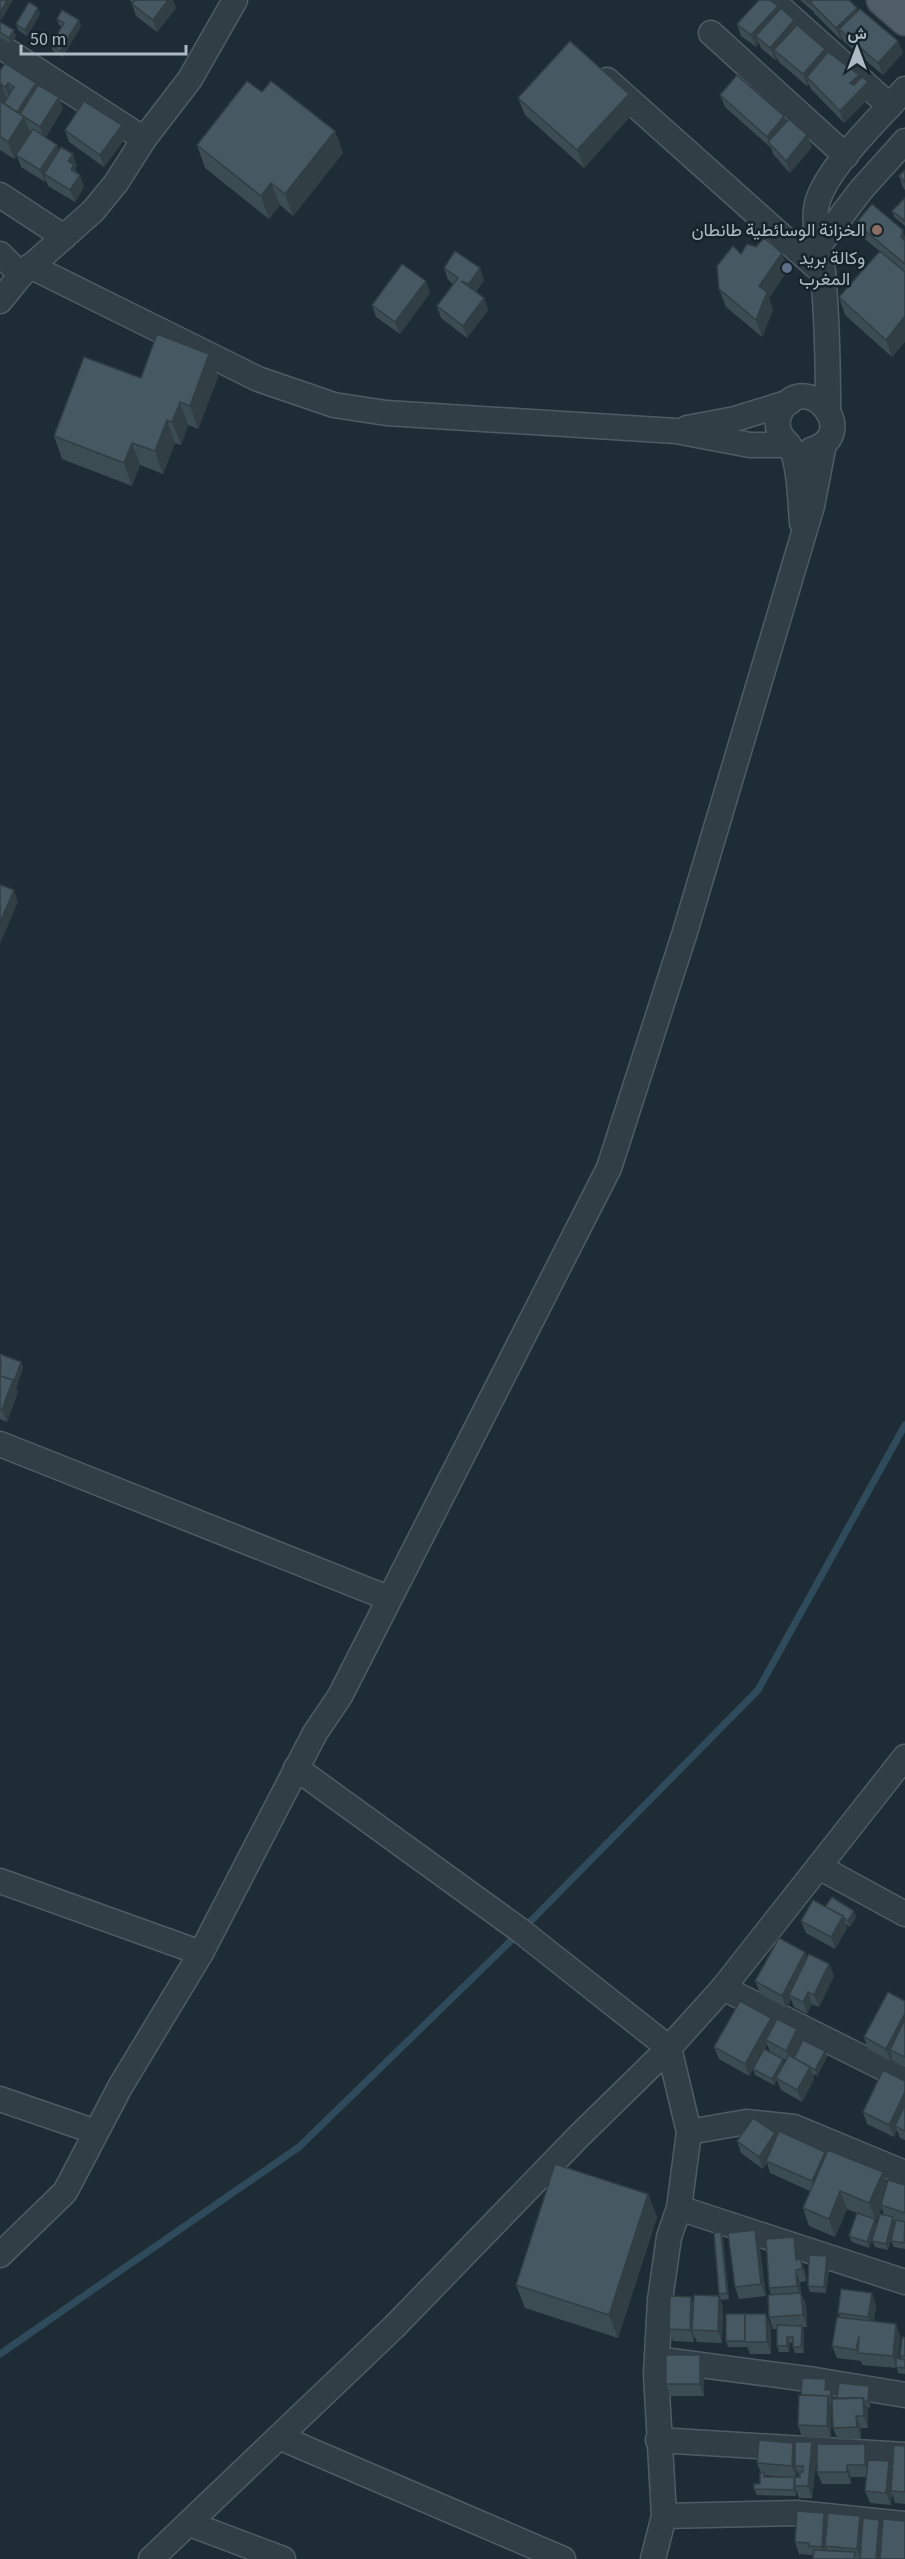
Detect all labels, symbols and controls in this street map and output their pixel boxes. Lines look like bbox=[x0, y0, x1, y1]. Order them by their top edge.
scale bar bbox=[21, 18, 186, 56]
north arrow bbox=[827, 18, 887, 78]
text: ش bbox=[847, 23, 867, 45]
text: 50 m bbox=[30, 27, 66, 52]
place label: الخزانة الوسائطية طانطان bbox=[691, 218, 865, 243]
marker: الخزانة الوسائطية طانطان bbox=[870, 223, 884, 237]
place label: وكالة بريد المغرب bbox=[799, 246, 865, 292]
marker: وكالة بريد المغرب bbox=[780, 261, 794, 275]

